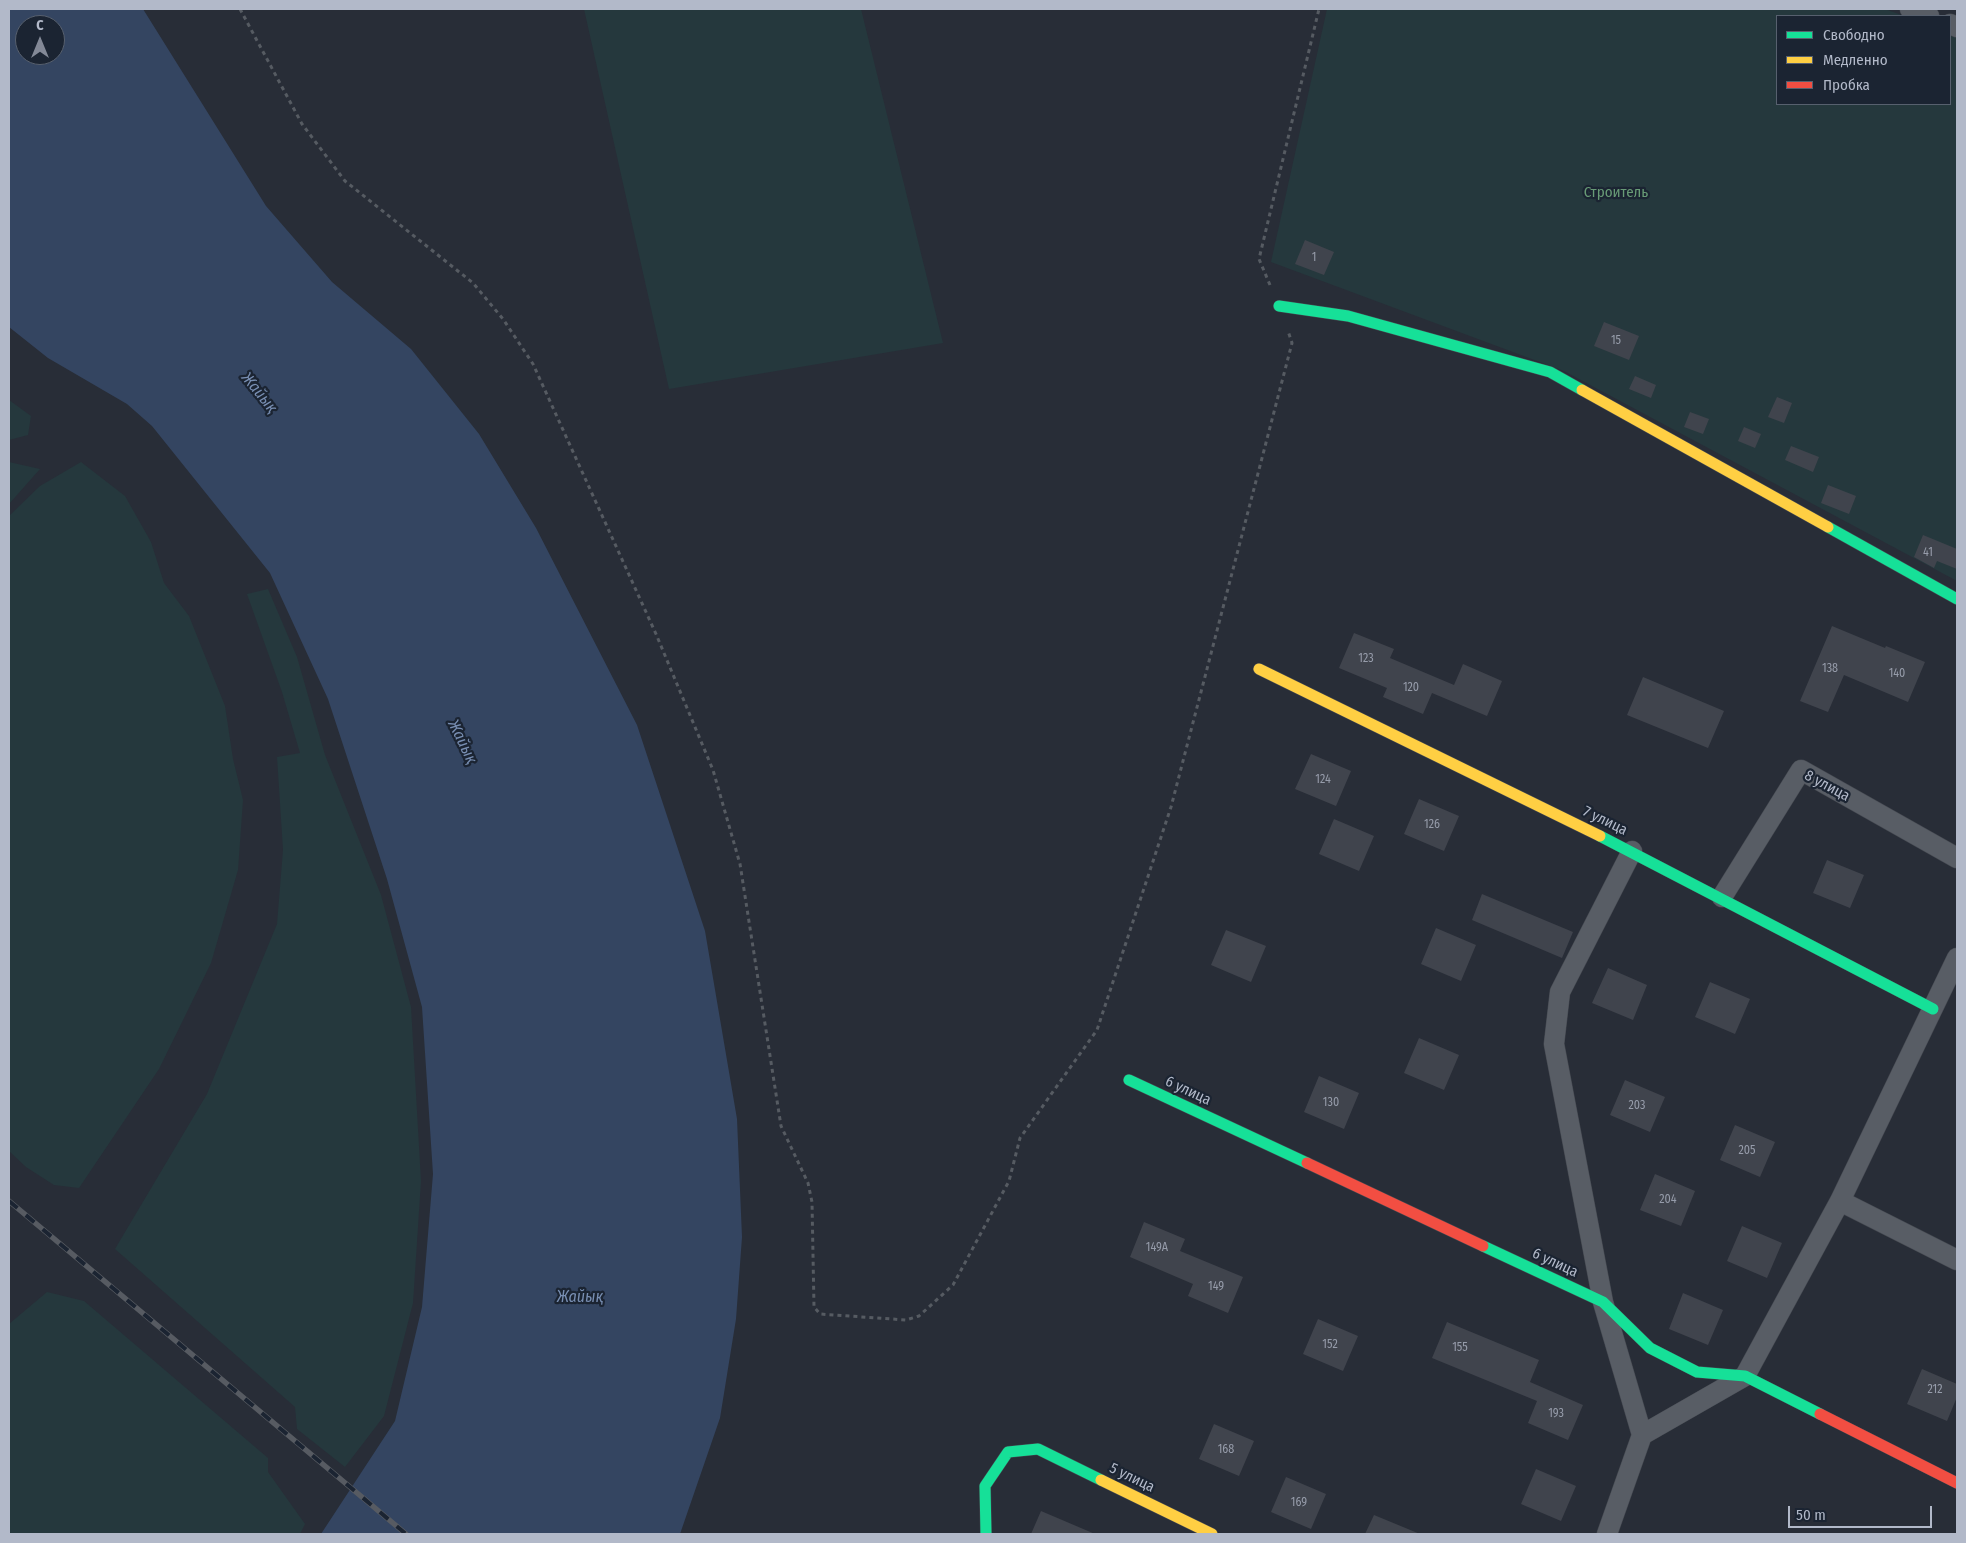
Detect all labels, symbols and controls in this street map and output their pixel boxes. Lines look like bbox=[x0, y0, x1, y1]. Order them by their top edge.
north arrow bbox=[15, 15, 65, 65]
legend bbox=[1776, 15, 1951, 105]
text: С bbox=[36, 17, 44, 34]
text: Свободно bbox=[1823, 26, 1885, 44]
text: Медленно bbox=[1823, 51, 1888, 69]
text: Пробка bbox=[1823, 76, 1870, 94]
park label: Строитель bbox=[1584, 184, 1648, 202]
house number: 1 bbox=[1312, 251, 1316, 265]
house number: 15 bbox=[1611, 334, 1621, 348]
water label: Жайық bbox=[237, 369, 281, 417]
house number: 41 bbox=[1923, 546, 1933, 560]
house number: 123 bbox=[1358, 652, 1374, 666]
house number: 138 bbox=[1822, 662, 1838, 676]
house number: 140 bbox=[1889, 667, 1905, 681]
house number: 120 bbox=[1403, 681, 1419, 695]
water label: Жайық bbox=[443, 717, 481, 767]
street label: 8 улица bbox=[1801, 767, 1853, 805]
house number: 124 bbox=[1315, 773, 1331, 787]
street label: 7 улица bbox=[1580, 803, 1630, 839]
house number: 126 bbox=[1424, 818, 1440, 832]
street label: 6 улица bbox=[1162, 1073, 1214, 1109]
house number: 130 bbox=[1323, 1096, 1339, 1110]
house number: 203 bbox=[1629, 1099, 1645, 1113]
house number: 205 bbox=[1738, 1144, 1756, 1158]
house number: 204 bbox=[1659, 1193, 1677, 1207]
house number: 149А bbox=[1146, 1241, 1168, 1255]
street label: 6 улица bbox=[1529, 1245, 1581, 1281]
house number: 149 bbox=[1208, 1280, 1224, 1294]
water label: Жайық bbox=[557, 1288, 603, 1308]
house number: 152 bbox=[1322, 1338, 1338, 1352]
house number: 155 bbox=[1452, 1341, 1468, 1355]
house number: 212 bbox=[1928, 1383, 1942, 1397]
house number: 193 bbox=[1548, 1407, 1564, 1421]
house number: 168 bbox=[1218, 1443, 1234, 1457]
street label: 5 улица bbox=[1106, 1459, 1158, 1497]
house number: 169 bbox=[1291, 1496, 1307, 1510]
scale bar bbox=[1791, 1496, 1935, 1528]
text: 50 m bbox=[1796, 1506, 1826, 1524]

